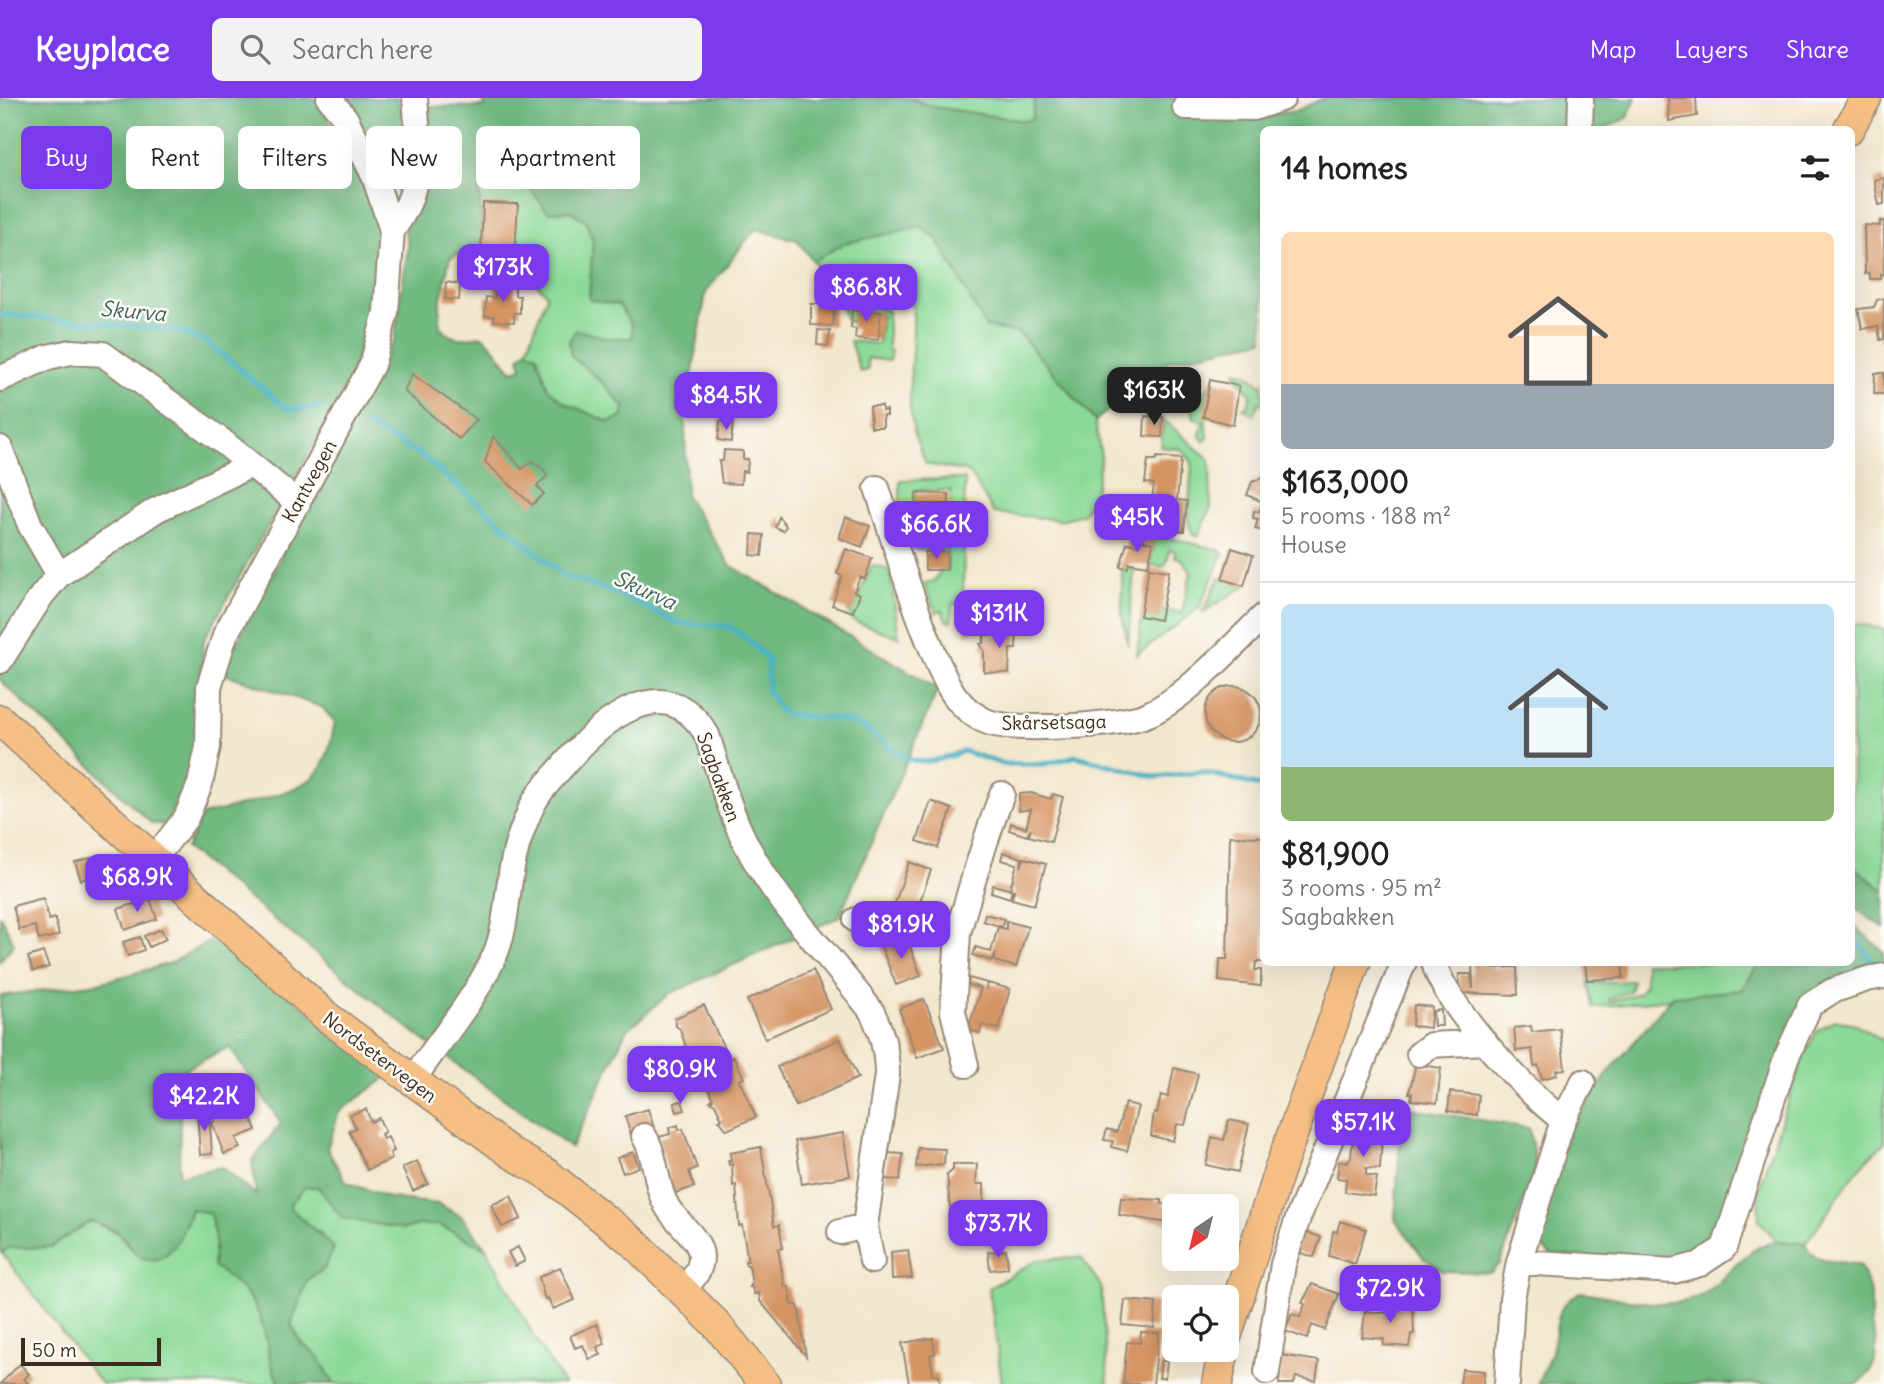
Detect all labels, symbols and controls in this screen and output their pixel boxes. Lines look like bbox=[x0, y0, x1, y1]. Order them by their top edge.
search box bbox=[212, 18, 702, 81]
text: Keyplace bbox=[35, 28, 170, 70]
icon: search bbox=[236, 30, 274, 68]
text: Search here bbox=[292, 33, 433, 66]
text: Map bbox=[1590, 34, 1636, 64]
text: Layers bbox=[1674, 34, 1748, 64]
text: Share bbox=[1786, 34, 1849, 64]
chip: Buy bbox=[21, 126, 112, 189]
chip: Rent bbox=[126, 126, 224, 189]
chip: Filters bbox=[238, 126, 352, 189]
chip: New bbox=[366, 126, 462, 189]
chip: Apartment bbox=[476, 126, 640, 189]
text: 14 homes bbox=[1281, 149, 1408, 187]
icon: filters bbox=[1796, 149, 1834, 187]
pin: $173K bbox=[454, 244, 552, 304]
text: $173K bbox=[473, 252, 533, 281]
pin: $86.8K bbox=[809, 264, 923, 324]
text: $86.8K bbox=[830, 272, 902, 301]
icon: home bbox=[1495, 278, 1621, 404]
water label: Skurva bbox=[99, 295, 168, 327]
pin: $163K bbox=[1105, 368, 1203, 427]
pin: $84.5K bbox=[669, 372, 783, 432]
text: $163K bbox=[1123, 375, 1185, 404]
text: $84.5K bbox=[690, 380, 762, 409]
street label: Kantvegen bbox=[276, 435, 342, 527]
text: $163,000 bbox=[1281, 463, 1409, 501]
pin: $45K bbox=[1096, 494, 1178, 554]
text: 5 rooms · 188 m² bbox=[1281, 501, 1451, 530]
pin: $66.6K bbox=[879, 502, 993, 561]
text: $45K bbox=[1110, 502, 1164, 531]
text: $66.6K bbox=[900, 509, 972, 538]
text: House bbox=[1281, 530, 1347, 559]
water label: Skurva bbox=[610, 564, 681, 616]
pin: $131K bbox=[950, 590, 1048, 650]
text: $131K bbox=[970, 598, 1028, 627]
icon: home bbox=[1495, 650, 1621, 776]
street label: Skårsetsaga bbox=[1001, 709, 1107, 735]
street label: Sagbakken bbox=[692, 729, 746, 825]
text: $81,900 bbox=[1281, 835, 1390, 873]
pin: $68.9K bbox=[80, 854, 194, 914]
text: $68.9K bbox=[101, 862, 173, 891]
text: 3 rooms · 95 m² bbox=[1281, 873, 1442, 902]
pin: $81.9K bbox=[844, 902, 958, 961]
text: Sagbakken bbox=[1281, 902, 1394, 931]
text: $81.9K bbox=[867, 909, 935, 938]
street label: Nordsetervegen bbox=[318, 1006, 442, 1108]
pin: $80.9K bbox=[623, 1046, 737, 1106]
text: $80.9K bbox=[643, 1054, 717, 1083]
pin: $42.2K bbox=[147, 1074, 261, 1133]
text: $42.2K bbox=[169, 1081, 239, 1110]
pin: $57.1K bbox=[1306, 1100, 1420, 1159]
text: $57.1K bbox=[1331, 1107, 1395, 1136]
north arrow bbox=[1162, 1194, 1239, 1270]
map controls bbox=[1162, 1194, 1239, 1362]
pin: $73.7K bbox=[941, 1200, 1055, 1260]
text: $73.7K bbox=[964, 1208, 1032, 1237]
pin: $72.9K bbox=[1333, 1266, 1447, 1325]
text: $72.9K bbox=[1356, 1273, 1424, 1302]
button: locate bbox=[1162, 1285, 1239, 1362]
scale bar bbox=[21, 1335, 161, 1367]
text: 50 m bbox=[32, 1338, 77, 1362]

